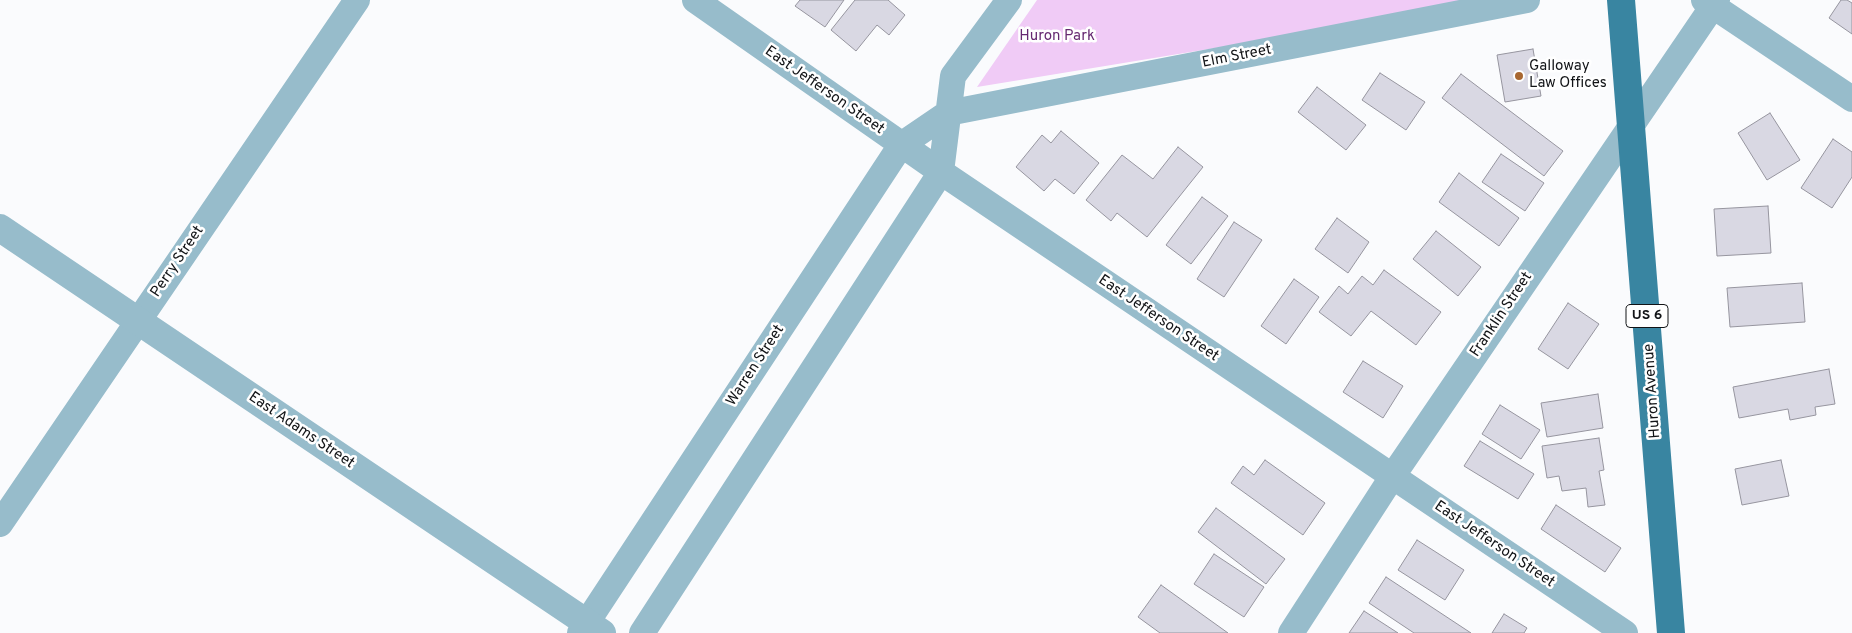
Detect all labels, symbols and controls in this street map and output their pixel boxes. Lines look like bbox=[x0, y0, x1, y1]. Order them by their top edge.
park label: Huron Park bbox=[1019, 28, 1095, 46]
street label: Elm Street bbox=[1201, 41, 1273, 73]
street label: East Jefferson Street bbox=[761, 43, 887, 139]
place label: Galloway Law Offices bbox=[1529, 58, 1607, 93]
marker: Galloway Law Offices bbox=[1513, 70, 1525, 82]
street label: Perry Street bbox=[148, 223, 208, 301]
street label: Franklin Street bbox=[1467, 269, 1537, 361]
street label: East Jefferson Street bbox=[1094, 272, 1222, 366]
road number: US 6 bbox=[1626, 304, 1668, 328]
street label: Warren Street bbox=[723, 322, 789, 410]
street label: Huron Avenue bbox=[1641, 343, 1665, 439]
street label: East Adams Street bbox=[245, 389, 357, 473]
street label: East Jefferson Street bbox=[1430, 498, 1558, 592]

